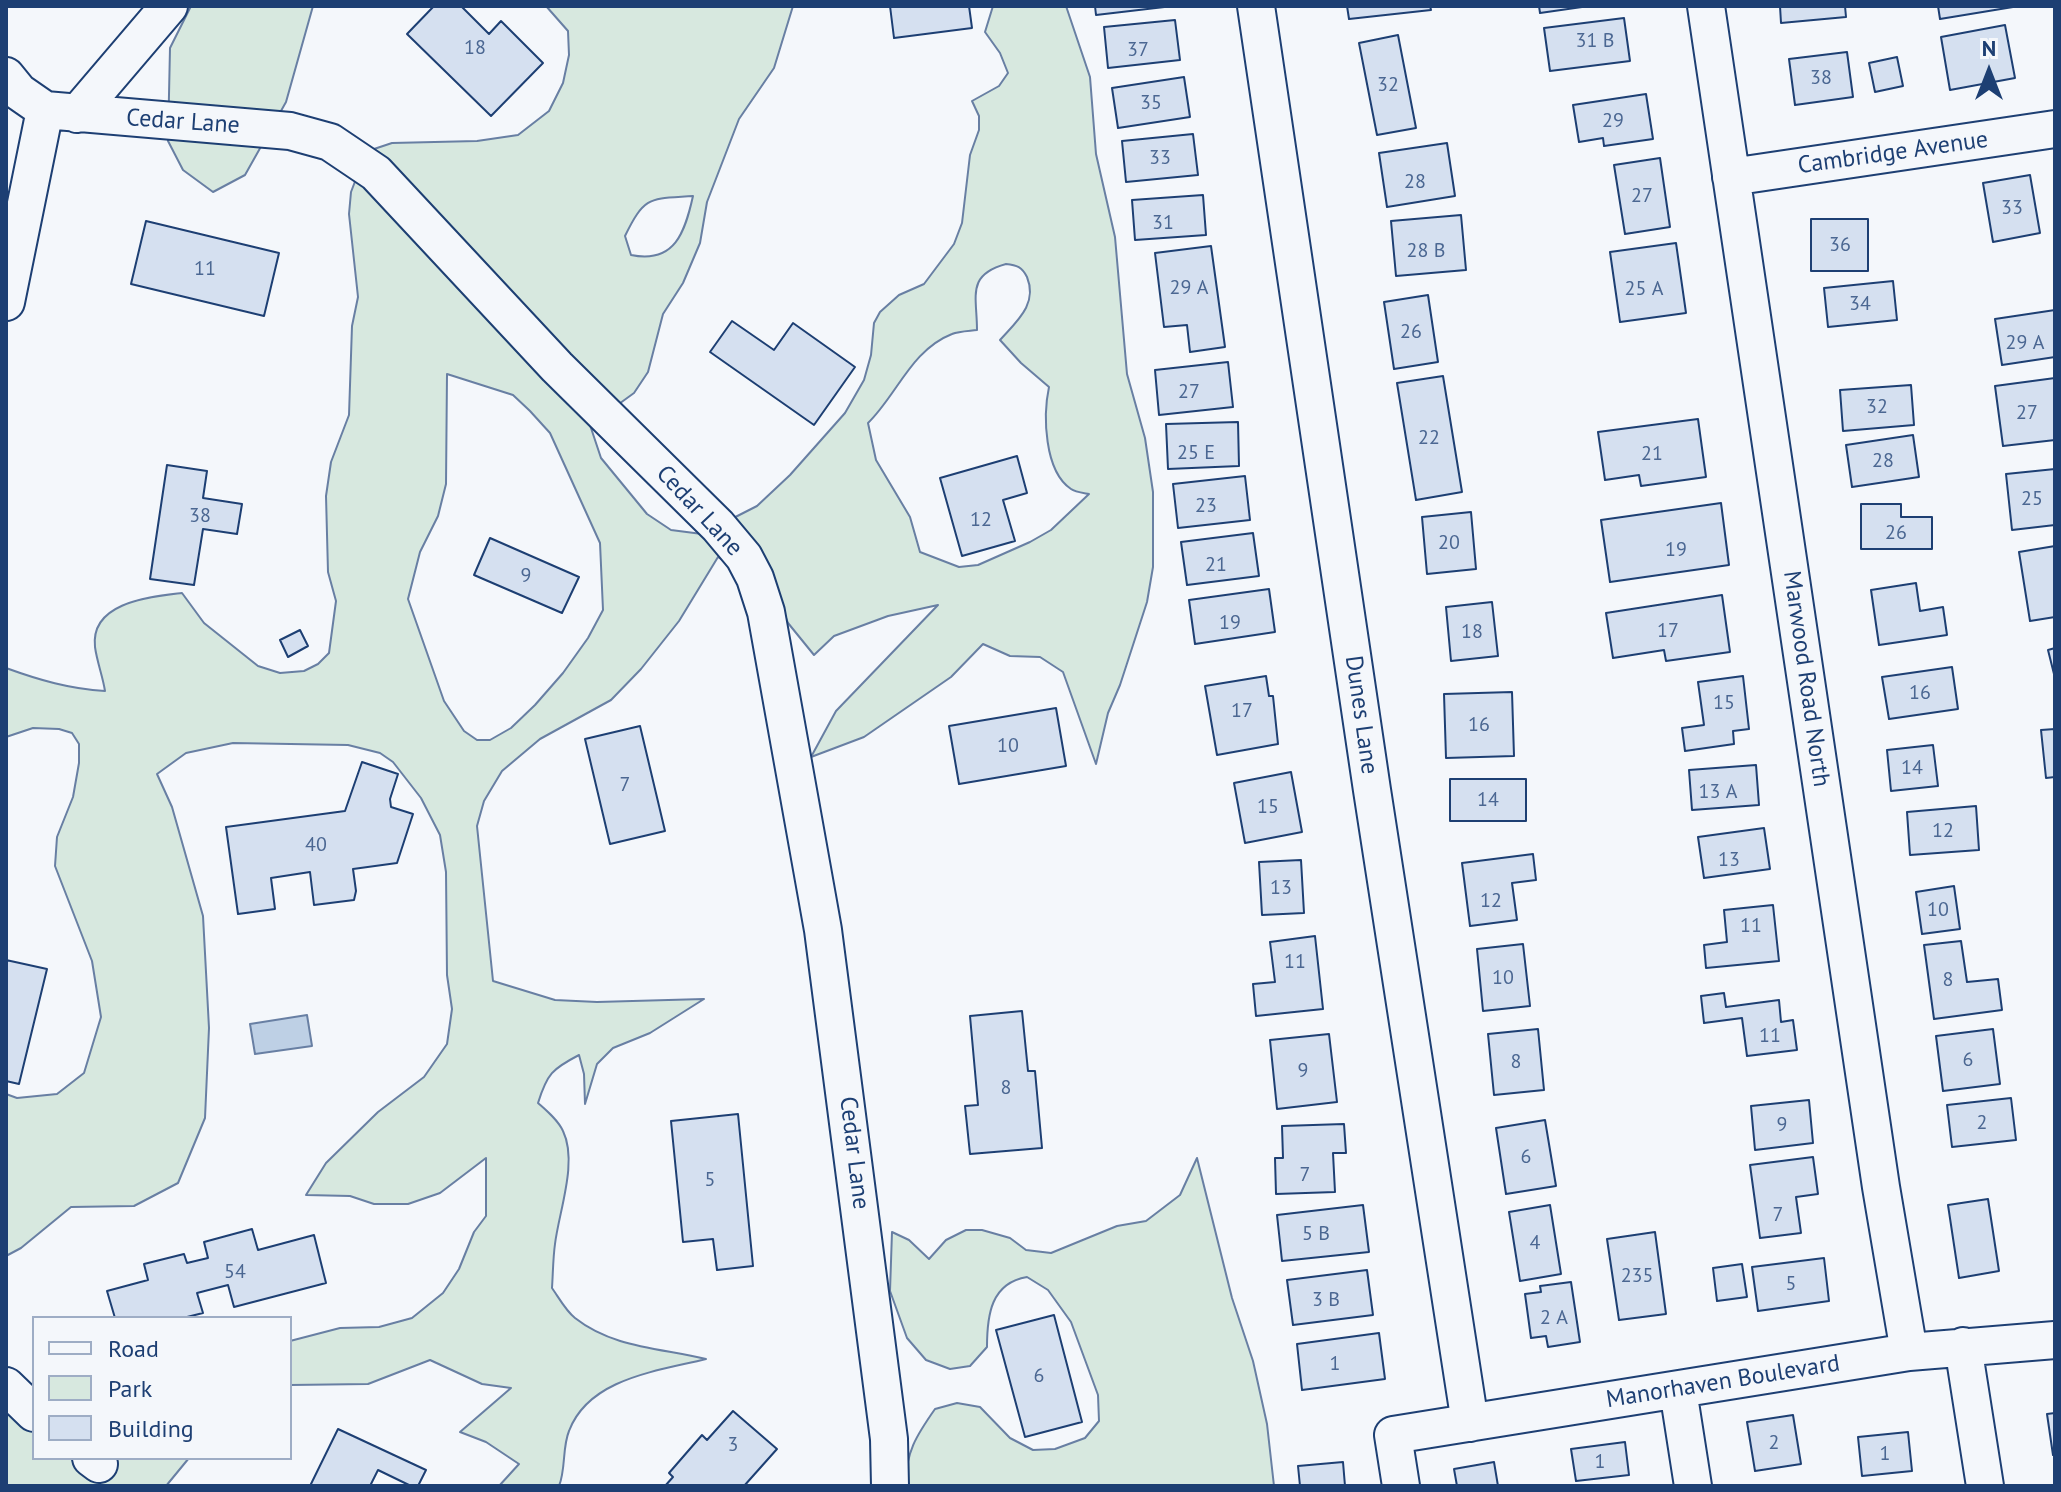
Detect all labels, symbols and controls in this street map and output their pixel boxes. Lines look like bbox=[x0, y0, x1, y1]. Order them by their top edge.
house number: 31 B bbox=[1576, 29, 1614, 53]
north arrow bbox=[1949, 32, 2029, 112]
text: N bbox=[1982, 34, 1996, 62]
house number: 18 bbox=[464, 36, 486, 60]
house number: 37 bbox=[1127, 38, 1149, 62]
house number: 38 bbox=[1810, 66, 1832, 90]
house number: 32 bbox=[1377, 73, 1399, 97]
house number: 35 bbox=[1140, 91, 1162, 115]
street label: Cedar Lane bbox=[125, 104, 241, 140]
house number: 29 bbox=[1602, 109, 1624, 133]
street label: Cambridge Avenue bbox=[1796, 125, 1990, 181]
house number: 33 bbox=[1149, 146, 1171, 170]
house number: 28 bbox=[1404, 170, 1426, 194]
house number: 27 bbox=[1631, 184, 1653, 208]
house number: 33 bbox=[2001, 196, 2023, 220]
house number: 31 bbox=[1152, 211, 1174, 235]
house number: 36 bbox=[1829, 233, 1851, 257]
house number: 28 B bbox=[1407, 239, 1445, 263]
house number: 11 bbox=[194, 257, 216, 281]
house number: 29 A bbox=[1170, 276, 1208, 300]
house number: 25 A bbox=[1625, 277, 1663, 301]
house number: 34 bbox=[1849, 292, 1871, 316]
house number: 26 bbox=[1400, 320, 1422, 344]
house number: 29 A bbox=[2006, 331, 2044, 355]
house number: 27 bbox=[1178, 380, 1200, 404]
house number: 32 bbox=[1866, 395, 1888, 419]
house number: 27 bbox=[2016, 401, 2038, 425]
house number: 22 bbox=[1418, 426, 1440, 450]
house number: 25 E bbox=[1177, 441, 1215, 465]
house number: 21 bbox=[1641, 442, 1663, 466]
house number: 28 bbox=[1872, 449, 1894, 473]
street label: Cedar Lane bbox=[650, 460, 748, 562]
house number: 25 bbox=[2021, 487, 2043, 511]
house number: 23 bbox=[1195, 494, 1217, 518]
house number: 38 bbox=[189, 504, 211, 528]
house number: 12 bbox=[970, 508, 992, 532]
house number: 26 bbox=[1885, 521, 1907, 545]
house number: 20 bbox=[1438, 531, 1460, 555]
house number: 19 bbox=[1665, 538, 1687, 562]
house number: 21 bbox=[1205, 553, 1227, 577]
house number: 9 bbox=[521, 564, 531, 588]
street label: Marwood Road North bbox=[1777, 569, 1835, 789]
house number: 19 bbox=[1219, 611, 1241, 635]
house number: 17 bbox=[1657, 619, 1679, 643]
house number: 18 bbox=[1461, 620, 1483, 644]
street label: Dunes Lane bbox=[1338, 654, 1384, 776]
house number: 16 bbox=[1909, 681, 1931, 705]
house number: 15 bbox=[1713, 691, 1735, 715]
house number: 17 bbox=[1231, 699, 1253, 723]
house number: 16 bbox=[1468, 713, 1490, 737]
house number: 10 bbox=[997, 734, 1019, 758]
house number: 14 bbox=[1901, 756, 1923, 780]
house number: 7 bbox=[620, 773, 630, 797]
house number: 13 A bbox=[1699, 780, 1737, 804]
house number: 14 bbox=[1477, 788, 1499, 812]
house number: 15 bbox=[1257, 795, 1279, 819]
house number: 12 bbox=[1932, 819, 1954, 843]
house number: 40 bbox=[305, 833, 327, 857]
house number: 13 bbox=[1718, 848, 1740, 872]
house number: 13 bbox=[1270, 876, 1292, 900]
house number: 12 bbox=[1480, 889, 1502, 913]
house number: 10 bbox=[1927, 898, 1949, 922]
house number: 11 bbox=[1740, 914, 1762, 938]
house number: 11 bbox=[1284, 950, 1306, 974]
house number: 10 bbox=[1492, 966, 1514, 990]
house number: 8 bbox=[1943, 968, 1953, 992]
house number: 11 bbox=[1759, 1024, 1781, 1048]
house number: 6 bbox=[1963, 1048, 1973, 1072]
house number: 8 bbox=[1511, 1050, 1521, 1074]
house number: 9 bbox=[1298, 1059, 1308, 1083]
house number: 8 bbox=[1001, 1076, 1011, 1100]
street label: Cedar Lane bbox=[833, 1095, 875, 1211]
house number: 2 bbox=[1977, 1111, 1987, 1135]
house number: 9 bbox=[1777, 1113, 1787, 1137]
house number: 6 bbox=[1521, 1145, 1531, 1169]
house number: 7 bbox=[1300, 1163, 1310, 1187]
house number: 5 bbox=[705, 1168, 715, 1192]
house number: 7 bbox=[1773, 1203, 1783, 1227]
house number: 5 B bbox=[1302, 1222, 1330, 1246]
house number: 4 bbox=[1530, 1231, 1540, 1255]
house number: 54 bbox=[224, 1260, 246, 1284]
house number: 235 bbox=[1621, 1264, 1653, 1288]
house number: 5 bbox=[1786, 1272, 1796, 1296]
house number: 3 B bbox=[1312, 1288, 1340, 1312]
house number: 2 A bbox=[1540, 1306, 1568, 1330]
legend bbox=[32, 1316, 292, 1460]
text: Road bbox=[108, 1333, 159, 1364]
street label: Manorhaven Boulevard bbox=[1604, 1349, 1842, 1415]
house number: 1 bbox=[1330, 1352, 1340, 1376]
house number: 6 bbox=[1034, 1364, 1044, 1388]
text: Park bbox=[108, 1373, 152, 1404]
text: Building bbox=[108, 1413, 194, 1444]
house number: 2 bbox=[1769, 1431, 1779, 1455]
house number: 3 bbox=[728, 1433, 738, 1457]
house number: 1 bbox=[1880, 1442, 1890, 1466]
house number: 1 bbox=[1595, 1450, 1605, 1474]

